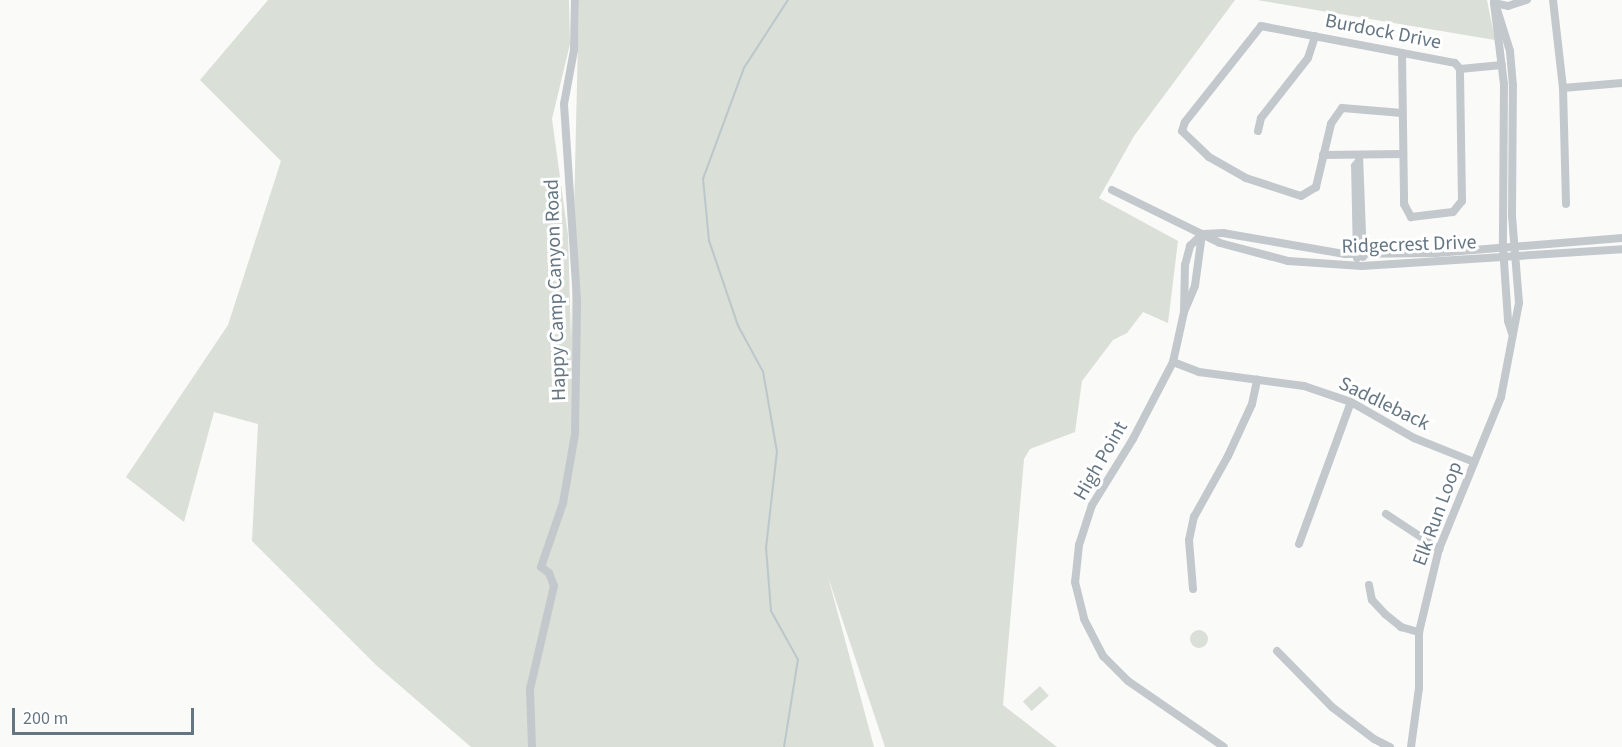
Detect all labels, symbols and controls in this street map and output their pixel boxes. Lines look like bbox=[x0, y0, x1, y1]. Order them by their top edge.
street label: Burdock Drive bbox=[1323, 9, 1443, 55]
street label: Happy Camp Canyon Road bbox=[540, 179, 572, 401]
street label: Ridgecrest Drive bbox=[1341, 231, 1477, 259]
street label: Saddleback bbox=[1335, 372, 1433, 436]
street label: High Point bbox=[1069, 417, 1133, 505]
street label: Elk Run Loop bbox=[1408, 459, 1468, 569]
scale bar bbox=[15, 696, 196, 734]
text: 200 m bbox=[23, 706, 68, 731]

